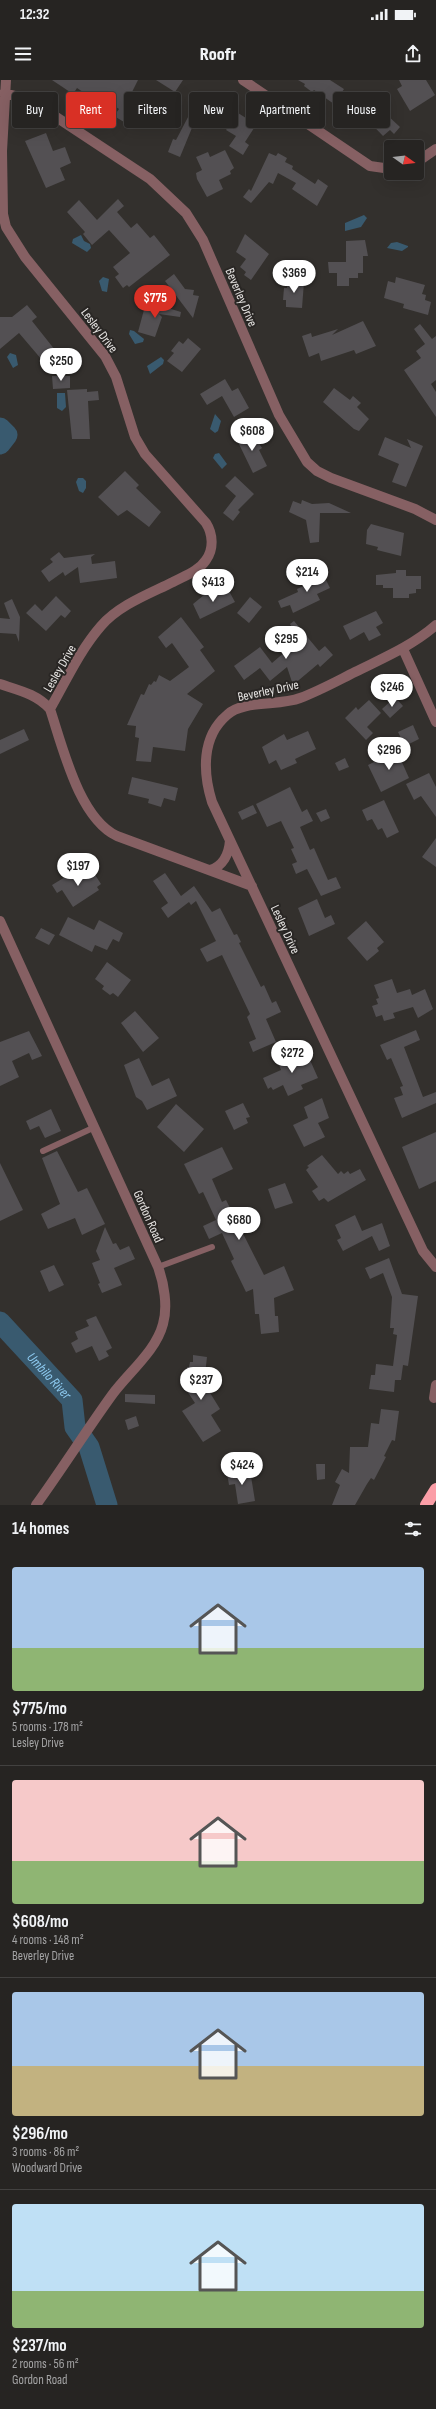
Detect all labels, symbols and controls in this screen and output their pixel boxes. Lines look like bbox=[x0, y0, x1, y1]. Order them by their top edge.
text: 12:32 bbox=[20, 5, 49, 24]
icon: menu bbox=[12, 43, 34, 65]
icon: share bbox=[402, 43, 424, 65]
text: Roofr bbox=[200, 44, 236, 65]
chip: Buy bbox=[12, 92, 58, 128]
chip: Rent bbox=[66, 92, 116, 128]
chip: Filters bbox=[124, 92, 181, 128]
chip: New bbox=[189, 92, 238, 128]
chip: Apartment bbox=[246, 92, 325, 128]
chip: House bbox=[333, 92, 390, 128]
north arrow bbox=[384, 140, 424, 180]
map controls bbox=[384, 140, 424, 180]
pin: $369 bbox=[270, 260, 318, 294]
text: $369 bbox=[282, 265, 306, 281]
street label: Beverley Drive bbox=[222, 266, 261, 329]
pin: $775 bbox=[131, 285, 179, 319]
text: $775 bbox=[143, 290, 167, 306]
street label: Lesley Drive bbox=[77, 305, 121, 356]
pin: $250 bbox=[37, 348, 85, 382]
text: $250 bbox=[49, 353, 73, 369]
pin: $608 bbox=[228, 418, 276, 452]
text: $608 bbox=[239, 423, 265, 439]
pin: $214 bbox=[283, 559, 331, 593]
text: $214 bbox=[295, 564, 319, 580]
pin: $413 bbox=[189, 569, 237, 603]
text: $413 bbox=[201, 574, 225, 590]
pin: $295 bbox=[262, 626, 310, 660]
text: $295 bbox=[274, 631, 298, 647]
street label: Lesley Drive bbox=[40, 642, 80, 695]
pin: $246 bbox=[368, 674, 416, 708]
street label: Beverley Drive bbox=[236, 677, 300, 705]
text: $246 bbox=[380, 679, 404, 695]
pin: $296 bbox=[365, 737, 413, 771]
text: $296 bbox=[377, 742, 401, 758]
pin: $197 bbox=[54, 853, 102, 887]
text: $197 bbox=[66, 858, 90, 874]
street label: Lesley Drive bbox=[267, 903, 303, 956]
pin: $272 bbox=[268, 1040, 316, 1074]
text: $272 bbox=[280, 1045, 304, 1061]
street label: Gordon Road bbox=[129, 1188, 167, 1245]
pin: $680 bbox=[215, 1207, 263, 1241]
text: $680 bbox=[226, 1212, 252, 1228]
water label: Umbilo River bbox=[23, 1349, 76, 1404]
pin: $237 bbox=[177, 1367, 225, 1401]
text: $237 bbox=[189, 1372, 213, 1388]
pin: $424 bbox=[218, 1452, 266, 1486]
text: $424 bbox=[230, 1457, 254, 1473]
icon: filters bbox=[402, 1518, 424, 1540]
text: 14 homes bbox=[12, 1519, 69, 1539]
icon: home bbox=[182, 1593, 254, 1665]
text: $775/mo bbox=[12, 1699, 67, 1719]
text: 5 rooms · 178 m² bbox=[12, 1719, 83, 1735]
text: Lesley Drive bbox=[12, 1735, 64, 1751]
icon: home bbox=[182, 1806, 254, 1878]
text: $608/mo bbox=[12, 1912, 69, 1932]
text: 4 rooms · 148 m² bbox=[12, 1932, 84, 1948]
text: Beverley Drive bbox=[12, 1948, 74, 1964]
icon: home bbox=[182, 2018, 254, 2090]
text: $296/mo bbox=[12, 2124, 68, 2144]
text: 3 rooms · 86 m² bbox=[12, 2144, 79, 2160]
text: Woodward Drive bbox=[12, 2160, 82, 2176]
icon: home bbox=[182, 2230, 254, 2302]
text: $237/mo bbox=[12, 2336, 67, 2356]
text: 2 rooms · 56 m² bbox=[12, 2356, 79, 2372]
text: Gordon Road bbox=[12, 2372, 68, 2388]

